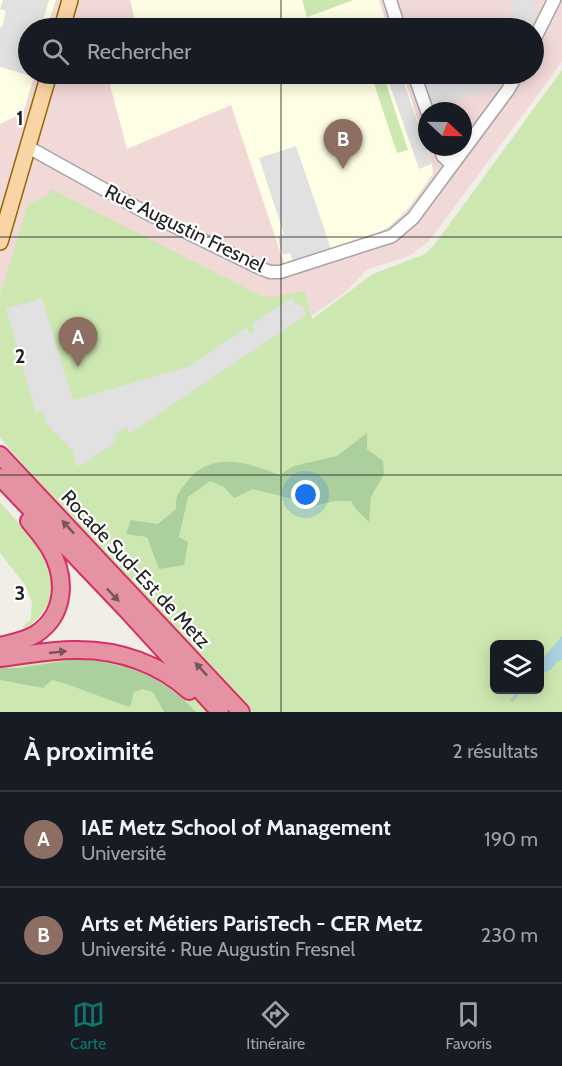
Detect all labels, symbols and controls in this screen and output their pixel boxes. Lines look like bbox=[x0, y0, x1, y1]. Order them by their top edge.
search box bbox=[18, 18, 544, 84]
icon: search bbox=[39, 35, 72, 68]
text: Rechercher bbox=[87, 38, 191, 65]
north arrow bbox=[418, 102, 472, 156]
text: 1 bbox=[16, 106, 24, 130]
pin: B bbox=[324, 120, 362, 169]
street label: Rue Augustin Fresnel bbox=[101, 179, 269, 277]
pin: A bbox=[58, 318, 98, 367]
text: 2 bbox=[15, 344, 25, 368]
your location bbox=[291, 480, 320, 509]
street label: Rocade Sud-Est de Metz bbox=[56, 485, 216, 653]
one-way arrow bbox=[61, 520, 75, 534]
text: 3 bbox=[15, 581, 25, 605]
one-way arrow bbox=[105, 588, 119, 602]
map controls bbox=[490, 640, 544, 694]
button: layers bbox=[490, 640, 544, 694]
one-way arrow bbox=[49, 647, 68, 656]
one-way arrow bbox=[194, 662, 208, 677]
text: À proximité bbox=[24, 735, 154, 767]
text: 2 résultats bbox=[452, 739, 538, 763]
text: IAE Metz School of Management bbox=[81, 814, 391, 841]
text: A bbox=[37, 827, 50, 851]
text: 190 m bbox=[484, 827, 538, 851]
text: Université bbox=[81, 841, 166, 865]
text: Arts et Métiers ParisTech - CER Metz bbox=[81, 910, 422, 937]
text: B bbox=[37, 923, 50, 947]
text: 230 m bbox=[481, 923, 538, 947]
text: Université · Rue Augustin Fresnel bbox=[81, 937, 355, 961]
tab: Carte bbox=[70, 998, 106, 1053]
tab: Itinéraire bbox=[246, 998, 305, 1053]
tab: Favoris bbox=[445, 998, 492, 1053]

